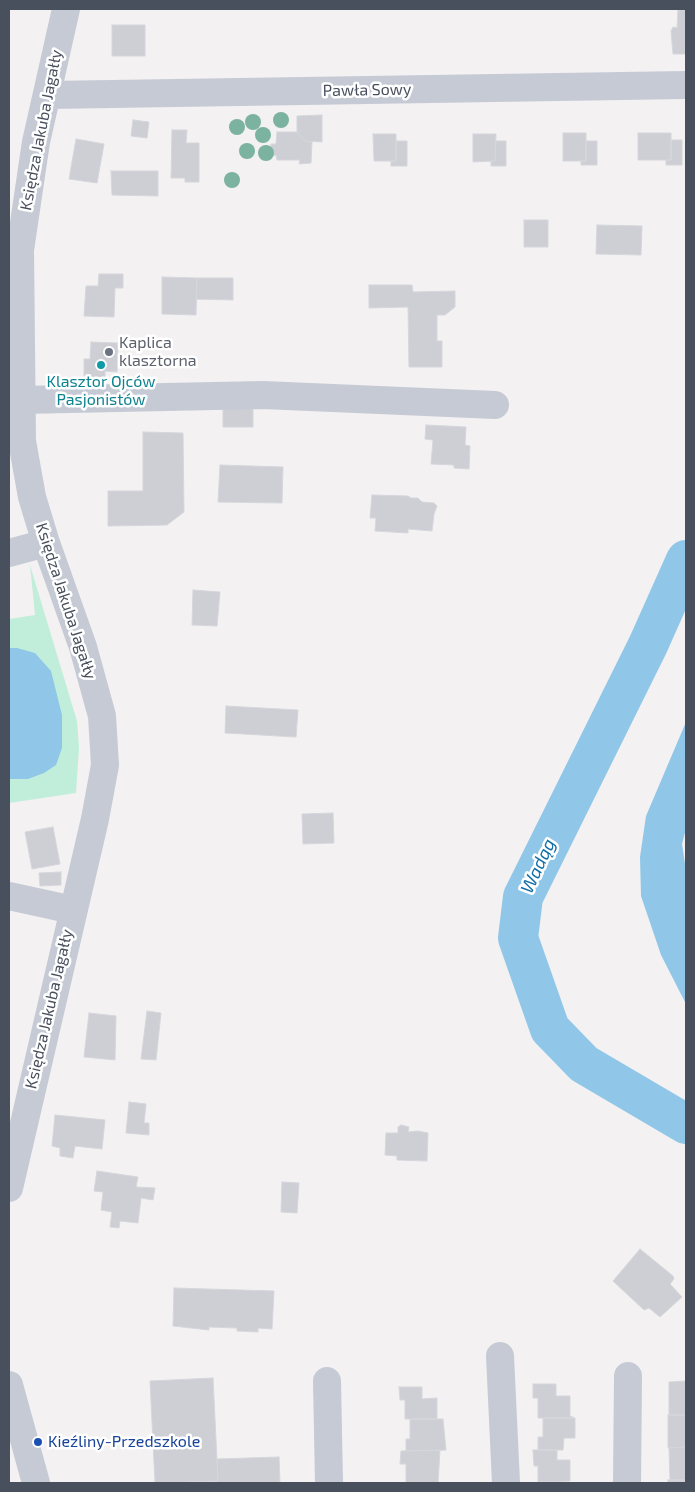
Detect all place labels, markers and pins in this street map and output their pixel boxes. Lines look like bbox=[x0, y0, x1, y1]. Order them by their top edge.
place label: Kaplica klasztorna bbox=[119, 333, 197, 371]
marker: Kaplica klasztorna bbox=[103, 346, 115, 358]
marker: Klasztor Ojców Pasjonistów bbox=[95, 359, 107, 371]
place label: Klasztor Ojców Pasjonistów bbox=[46, 372, 156, 410]
place label: Kieźliny-Przedszkole bbox=[48, 1432, 200, 1452]
marker: Kieźliny-Przedszkole bbox=[32, 1436, 44, 1448]

